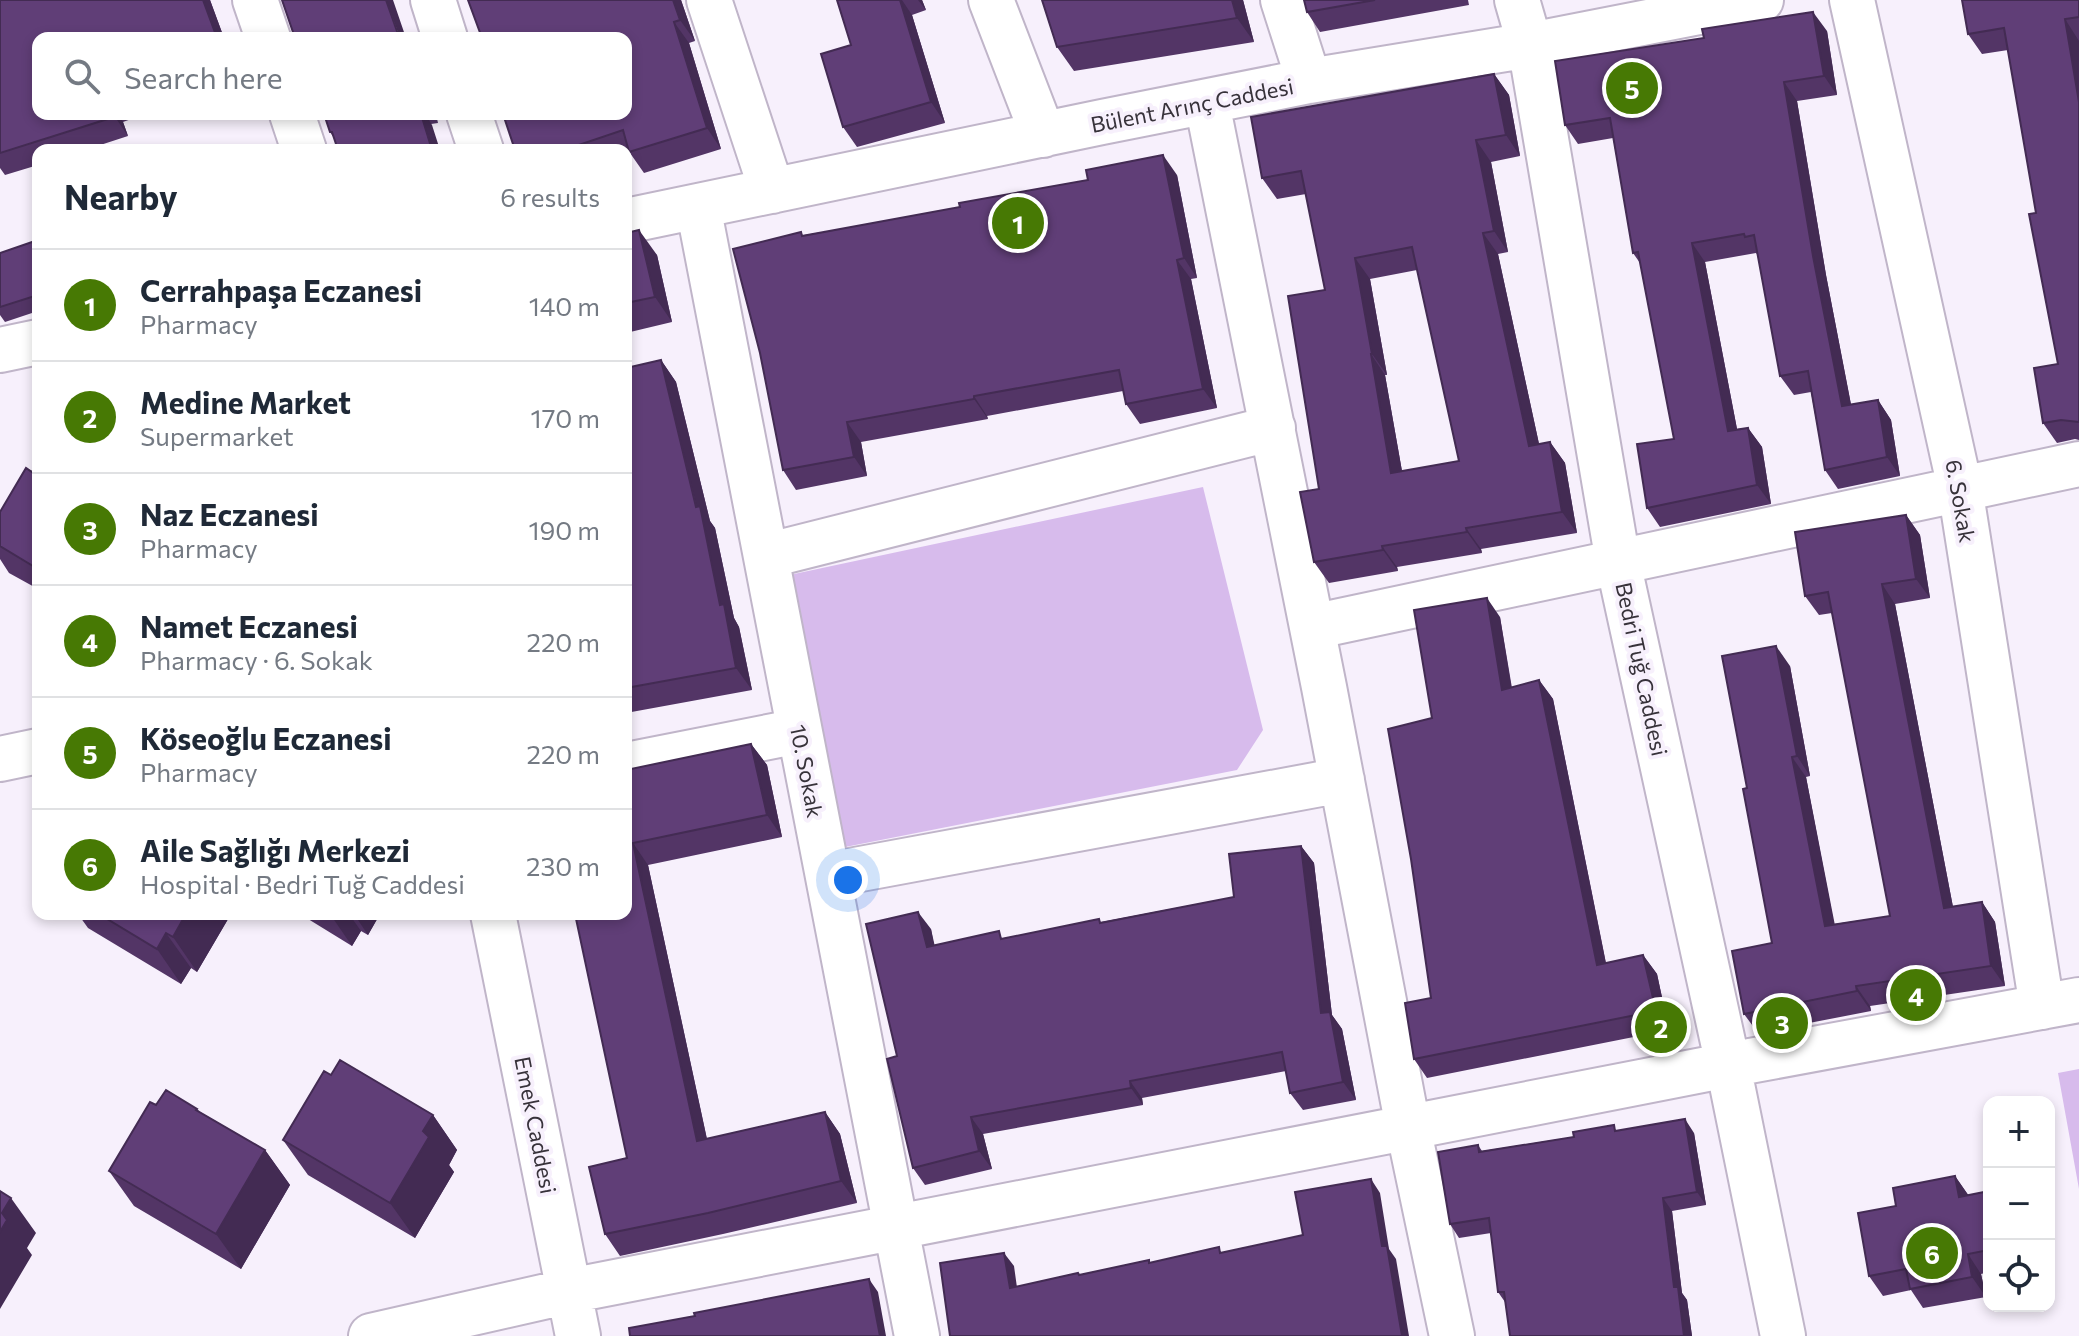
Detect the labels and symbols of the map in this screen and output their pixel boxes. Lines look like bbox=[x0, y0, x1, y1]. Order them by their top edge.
pin: 5 bbox=[1606, 58, 1658, 118]
street label: Bülent Arınç Caddesi bbox=[1088, 72, 1296, 138]
pin: 1 bbox=[992, 193, 1044, 253]
street label: 6. Sokak bbox=[1940, 457, 1982, 545]
street label: Bedri Tuğ Caddesi bbox=[1610, 580, 1674, 758]
street label: 10. Sokak bbox=[785, 722, 829, 820]
your location bbox=[828, 860, 868, 900]
pin: 4 bbox=[1890, 965, 1942, 1025]
pin: 3 bbox=[1756, 993, 1808, 1053]
pin: 2 bbox=[1635, 997, 1687, 1057]
street label: Emek Caddesi bbox=[509, 1054, 563, 1196]
pin: 6 bbox=[1906, 1223, 1958, 1283]

